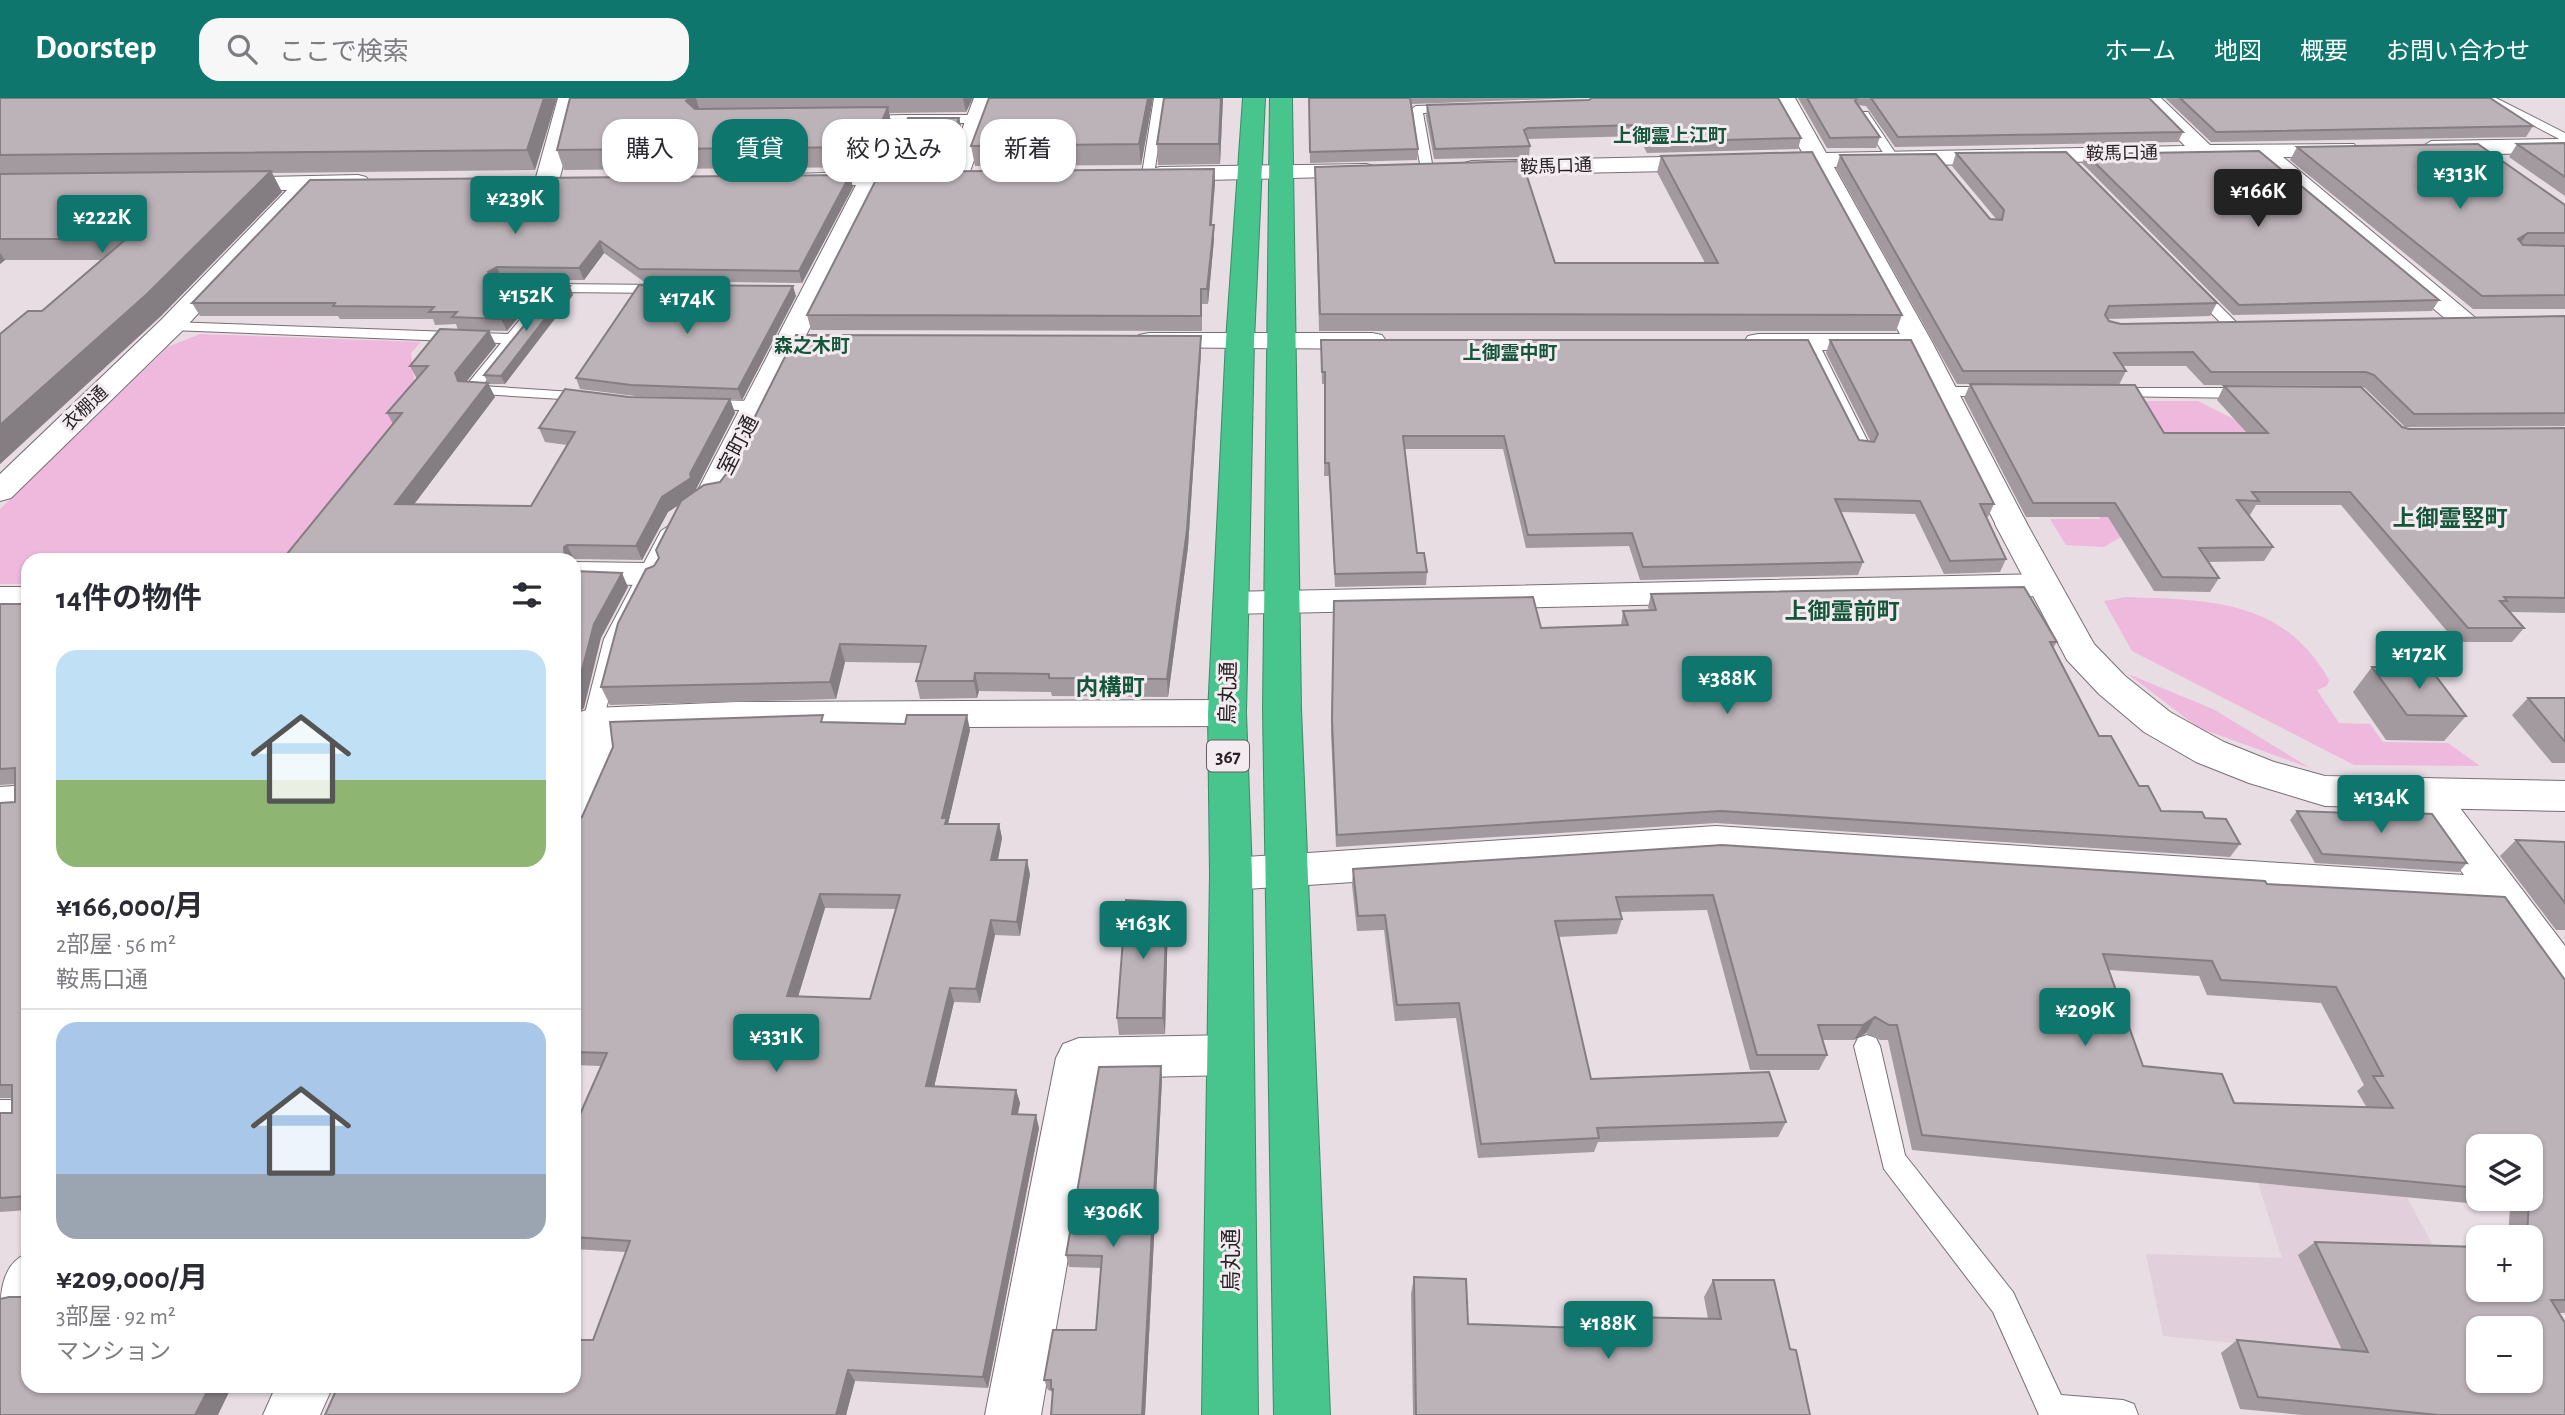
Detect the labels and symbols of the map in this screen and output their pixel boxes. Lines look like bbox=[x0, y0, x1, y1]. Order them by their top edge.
district label: 上御霊上江町 bbox=[1613, 125, 1727, 146]
street label: 鞍馬口通 bbox=[2086, 143, 2158, 164]
pin: ¥313K bbox=[2411, 152, 2509, 211]
street label: 鞍馬口通 bbox=[1520, 156, 1592, 177]
pin: ¥166K bbox=[2209, 170, 2307, 229]
pin: ¥239K bbox=[466, 176, 564, 236]
pin: ¥222K bbox=[53, 195, 151, 255]
pin: ¥152K bbox=[477, 274, 575, 333]
pin: ¥174K bbox=[638, 276, 736, 336]
district label: 森之木町 bbox=[774, 336, 850, 356]
district label: 上御霊中町 bbox=[1462, 343, 1558, 363]
street label: 衣棚通 bbox=[59, 383, 111, 434]
street label: 室町通 bbox=[714, 412, 762, 478]
district label: 上御霊竪町 bbox=[2393, 506, 2508, 531]
district label: 上御霊前町 bbox=[1785, 599, 1900, 624]
pin: ¥172K bbox=[2370, 632, 2468, 691]
pin: ¥388K bbox=[1678, 656, 1776, 716]
street label: 烏丸通 bbox=[1216, 661, 1240, 725]
district label: 内構町 bbox=[1076, 675, 1145, 700]
road number: 367 bbox=[1207, 740, 1249, 772]
pin: ¥134K bbox=[2332, 776, 2430, 835]
pin: ¥163K bbox=[1094, 902, 1192, 961]
pin: ¥209K bbox=[2036, 988, 2134, 1048]
pin: ¥331K bbox=[727, 1014, 825, 1074]
pin: ¥306K bbox=[1064, 1190, 1162, 1249]
street label: 烏丸通 bbox=[1220, 1229, 1242, 1292]
pin: ¥188K bbox=[1559, 1302, 1657, 1361]

